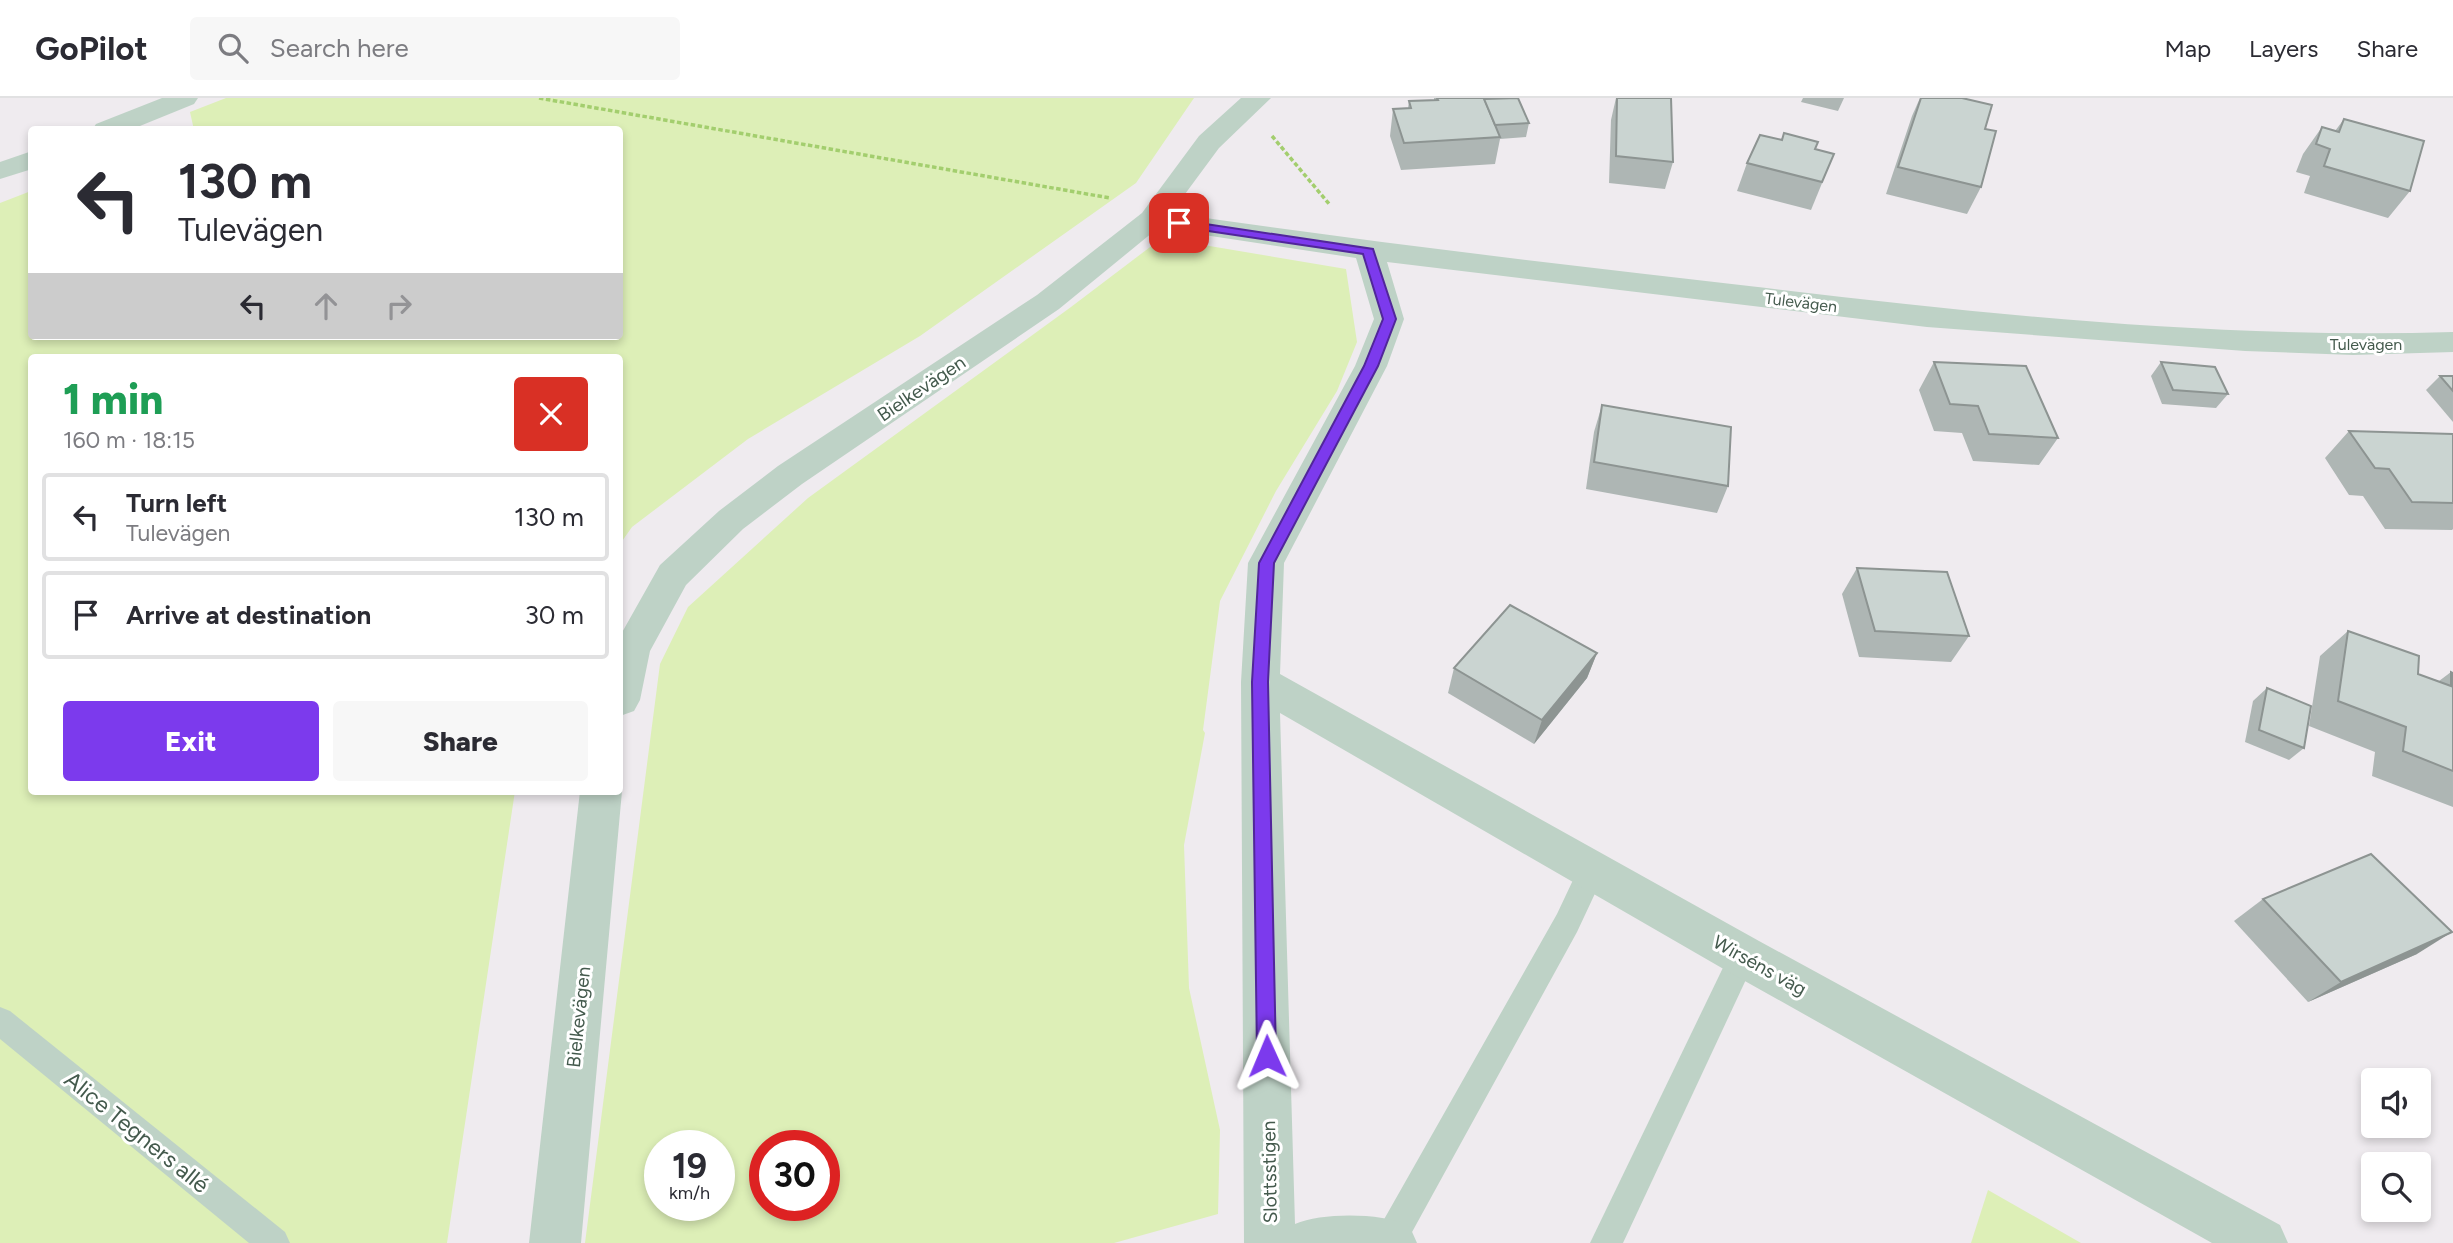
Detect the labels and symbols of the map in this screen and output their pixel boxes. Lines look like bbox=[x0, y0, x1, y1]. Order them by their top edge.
pin bbox=[1149, 193, 1209, 253]
street label: Tulevägen bbox=[1764, 289, 1838, 316]
street label: Tulevägen bbox=[2330, 335, 2402, 354]
street label: Bielkevägen bbox=[873, 351, 970, 426]
street label: Wirséns väg bbox=[1709, 930, 1810, 1001]
street label: Bielkevägen bbox=[562, 965, 595, 1069]
position arrow bbox=[1230, 1019, 1304, 1093]
street label: Alice Tegners allé bbox=[59, 1065, 215, 1199]
street label: Slottsstigen bbox=[1257, 1120, 1282, 1224]
speed limit sign: 30 bbox=[749, 1130, 840, 1221]

